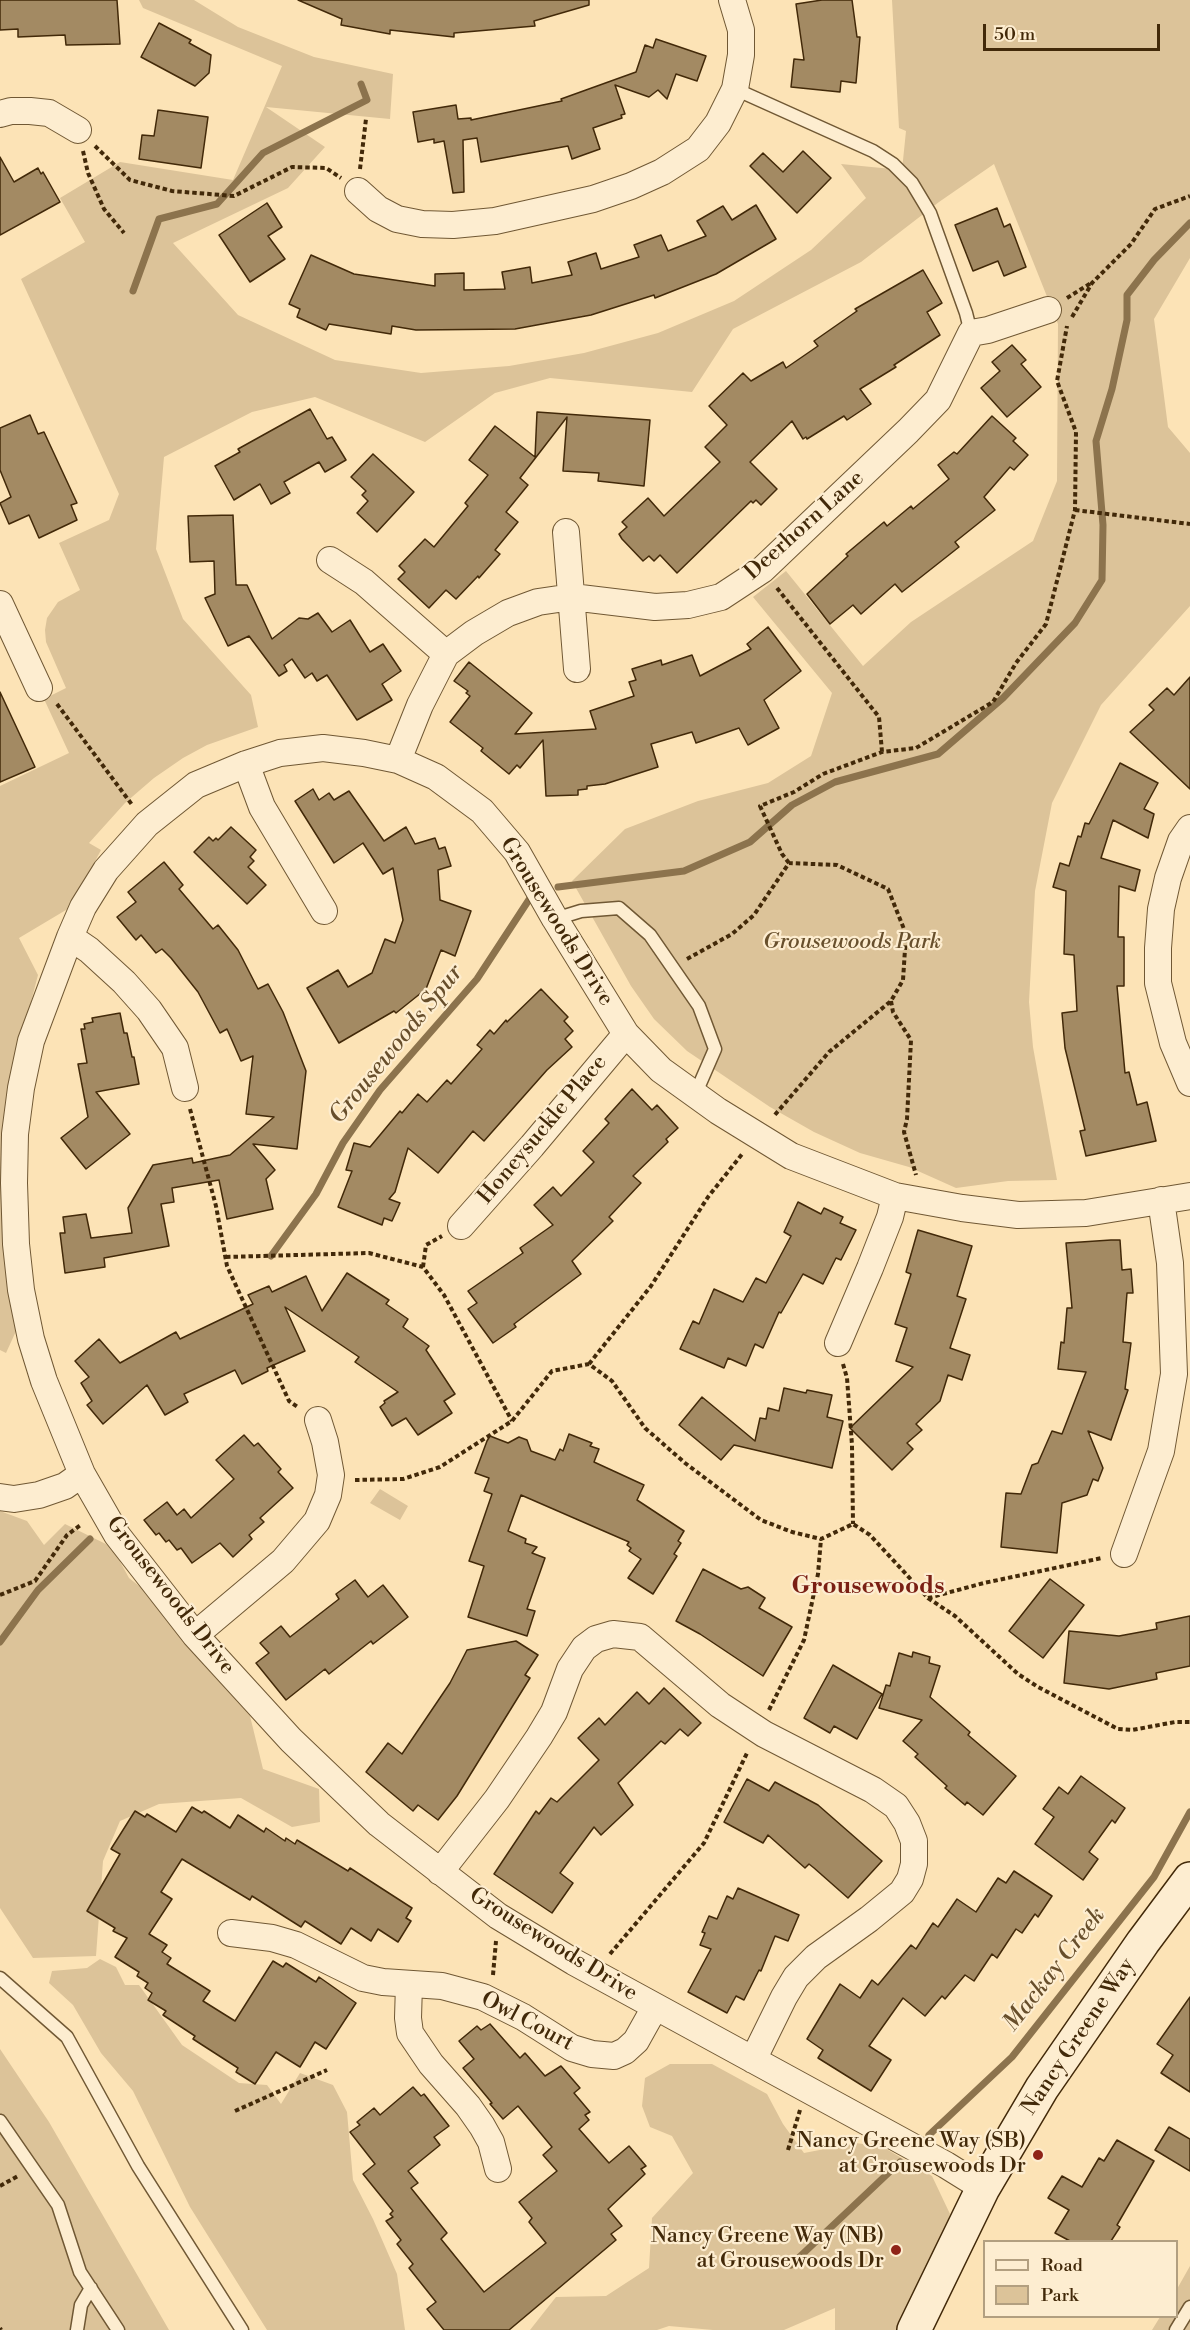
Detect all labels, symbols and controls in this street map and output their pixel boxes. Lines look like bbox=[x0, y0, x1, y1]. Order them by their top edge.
scale bar bbox=[986, 12, 1163, 50]
text: 50 m bbox=[994, 23, 1035, 46]
street label: Deerhorn Lane bbox=[740, 466, 870, 586]
street label: Grousewoods Drive bbox=[494, 833, 618, 1011]
park label: Grousewoods Park bbox=[763, 930, 941, 956]
water label: Grousewoods Spur bbox=[324, 959, 470, 1131]
street label: Honeysuckle Place bbox=[473, 1050, 613, 1210]
street label: Grousewoods Drive bbox=[100, 1512, 240, 1680]
district label: Grousewoods bbox=[792, 1573, 944, 1601]
street label: Grousewoods Drive bbox=[464, 1883, 642, 2007]
water label: Mackay Creek bbox=[998, 1902, 1112, 2038]
street label: Nancy Greene Way bbox=[1017, 1954, 1141, 2120]
street label: Owl Court bbox=[476, 1987, 578, 2057]
place label: Nancy Greene Way (SB) at Grousewoods Dr bbox=[796, 2129, 1026, 2180]
marker: Nancy Greene Way (SB) at Grousewoods Dr bbox=[1031, 2148, 1045, 2162]
place label: Nancy Greene Way (NB) at Grousewoods Dr bbox=[651, 2224, 884, 2276]
legend bbox=[983, 2240, 1178, 2318]
marker: Nancy Greene Way (NB) at Grousewoods Dr bbox=[889, 2243, 903, 2257]
text: Road bbox=[1041, 2254, 1083, 2277]
text: Park bbox=[1041, 2284, 1078, 2307]

